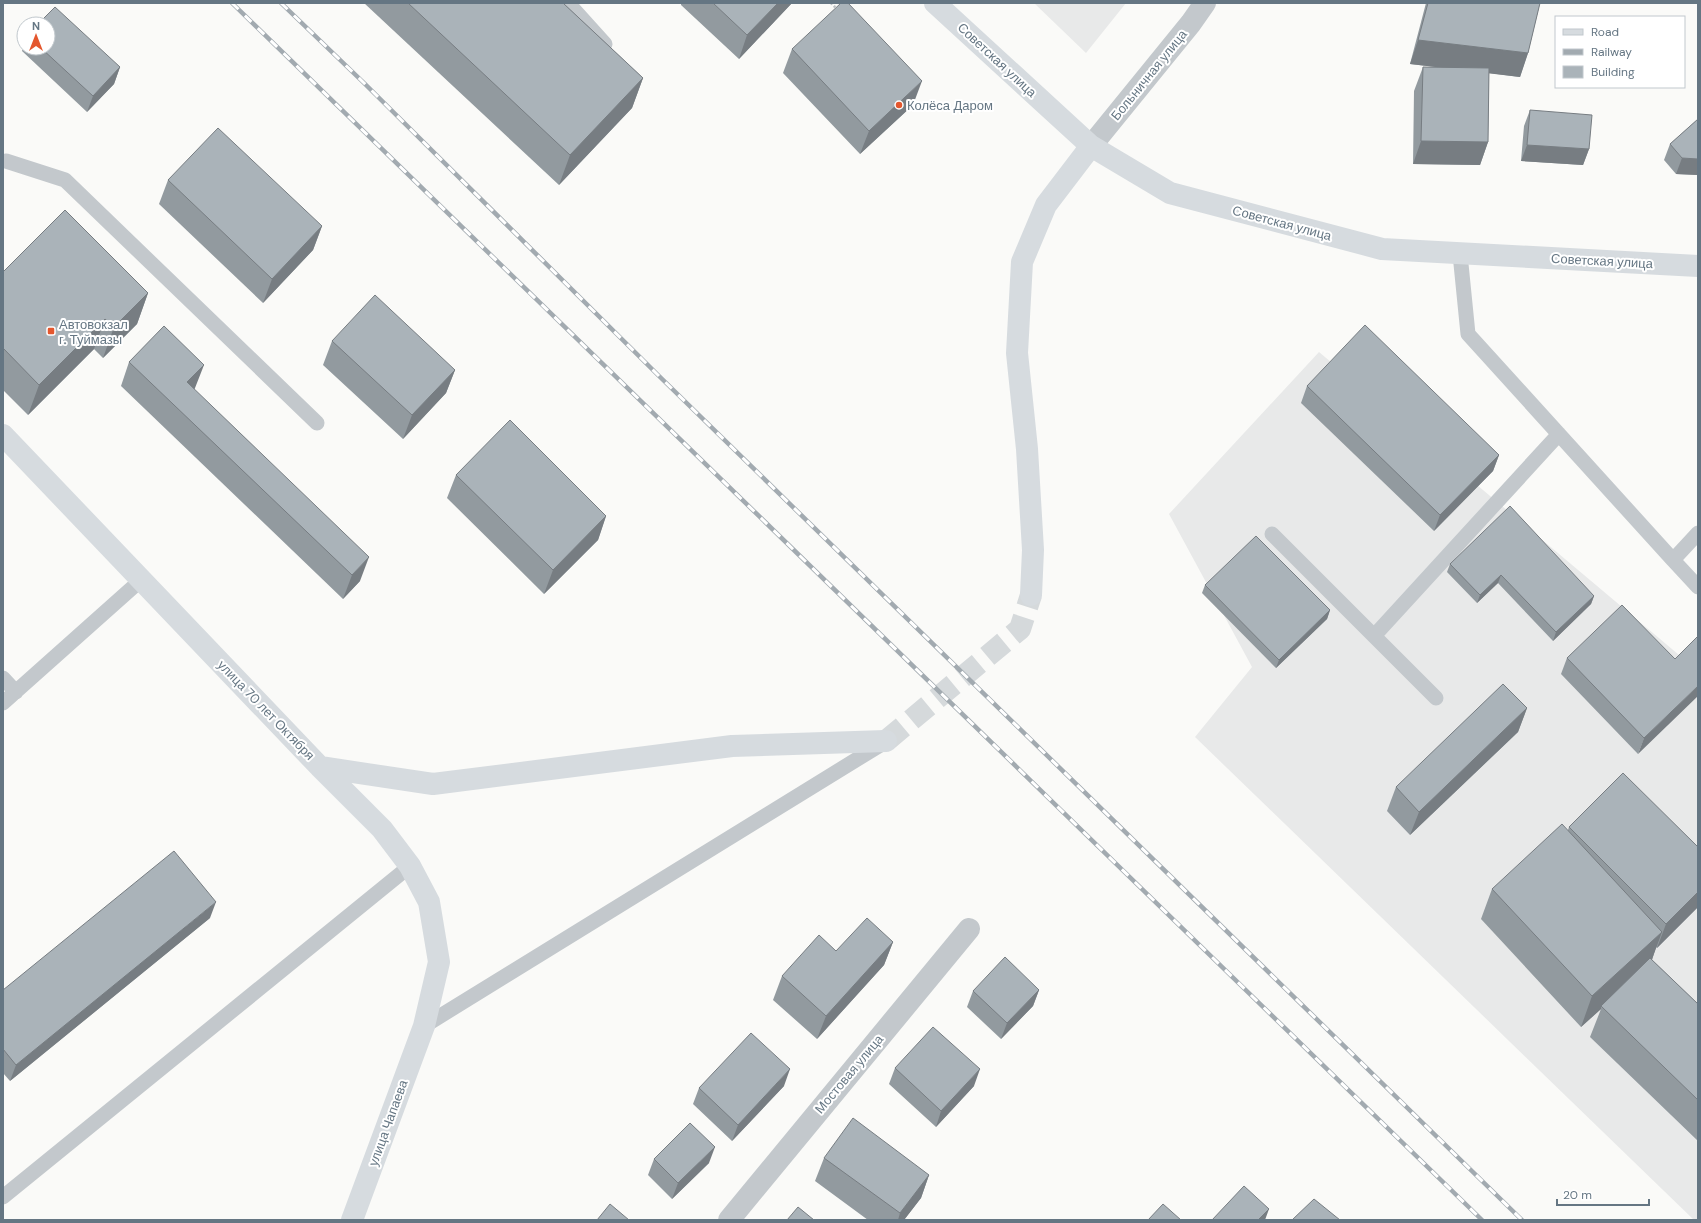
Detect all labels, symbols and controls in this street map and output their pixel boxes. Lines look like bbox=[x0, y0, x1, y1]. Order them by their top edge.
north arrow bbox=[16, 16, 56, 56]
legend bbox=[1555, 16, 1685, 88]
text: N bbox=[32, 19, 40, 33]
street label: Советская улица bbox=[954, 19, 1041, 101]
text: Road bbox=[1591, 24, 1619, 40]
street label: Больничная улица bbox=[1107, 26, 1191, 124]
text: Railway bbox=[1591, 44, 1632, 60]
text: Building bbox=[1591, 64, 1635, 80]
place label: Колёса Даром bbox=[907, 97, 993, 114]
marker: Колёса Даром bbox=[894, 100, 904, 110]
street label: Советская улица bbox=[1231, 202, 1334, 245]
street label: Советская улица bbox=[1551, 250, 1654, 272]
place label: Автовокзал г. Туймазы bbox=[59, 316, 128, 348]
marker: Автовокзал г. Туймазы bbox=[46, 326, 56, 336]
street label: улица 70 лет Октября bbox=[214, 656, 318, 764]
street label: Мостовая улица bbox=[811, 1030, 887, 1117]
street label: улица Чапаева bbox=[365, 1077, 412, 1168]
scale bar bbox=[1557, 1181, 1649, 1207]
text: 20 m bbox=[1563, 1187, 1592, 1203]

